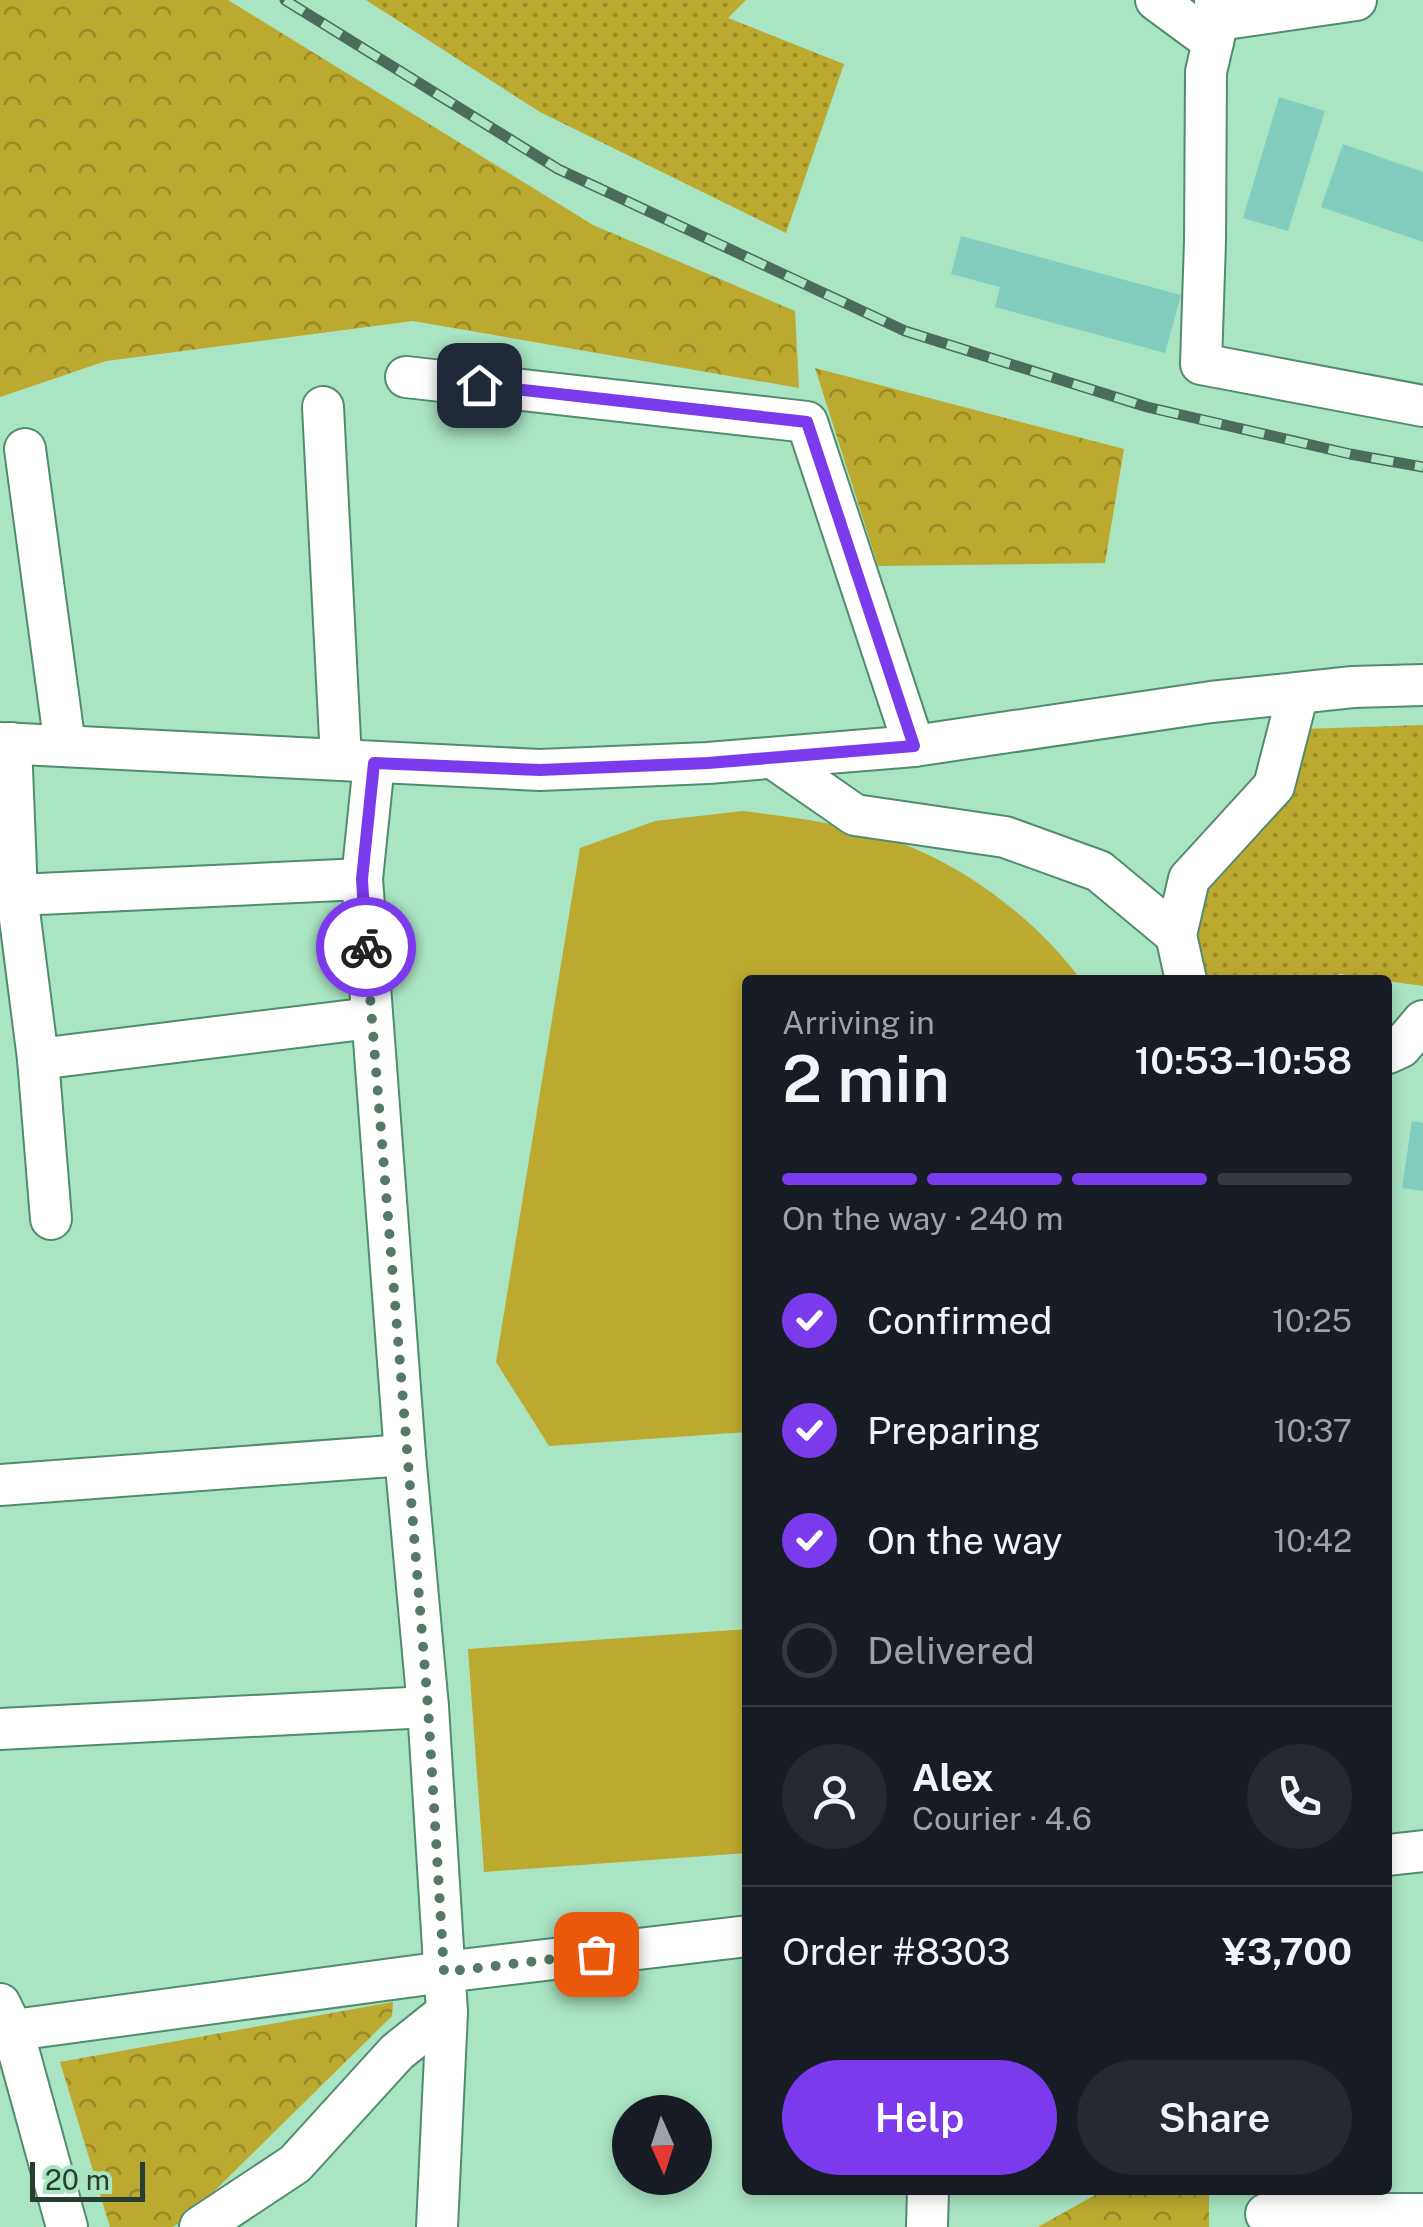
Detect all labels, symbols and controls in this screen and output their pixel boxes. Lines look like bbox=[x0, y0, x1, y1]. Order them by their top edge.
pin bbox=[437, 343, 522, 428]
icon: home bbox=[452, 358, 507, 413]
courier bbox=[316, 897, 416, 997]
icon: bike bbox=[339, 920, 394, 975]
text: Arriving in bbox=[782, 1004, 935, 1041]
text: 10:53–10:58 bbox=[1134, 1038, 1352, 1083]
text: 2 min bbox=[782, 1040, 950, 1117]
text: On the way · 240 m bbox=[782, 1200, 1064, 1237]
icon: check bbox=[782, 1293, 837, 1348]
text: Confirmed bbox=[867, 1298, 1052, 1343]
text: 10:25 bbox=[1272, 1302, 1352, 1339]
icon: check bbox=[782, 1403, 837, 1458]
text: Preparing bbox=[867, 1408, 1041, 1453]
text: 10:37 bbox=[1273, 1412, 1352, 1449]
icon: check bbox=[782, 1513, 837, 1568]
text: On the way bbox=[867, 1518, 1063, 1563]
text: 10:42 bbox=[1273, 1522, 1352, 1559]
text: Delivered bbox=[867, 1628, 1035, 1673]
button: person bbox=[782, 1744, 887, 1849]
button: phone bbox=[1247, 1744, 1352, 1849]
text: Alex bbox=[912, 1755, 994, 1800]
text: Courier · 4.6 bbox=[912, 1800, 1092, 1837]
pin bbox=[554, 1912, 639, 1997]
icon: bag bbox=[569, 1927, 624, 1982]
text: Order #8303 bbox=[782, 1929, 1010, 1974]
text: ¥3,700 bbox=[1222, 1929, 1352, 1974]
button: Help bbox=[782, 2060, 1057, 2175]
button: Share bbox=[1077, 2060, 1352, 2175]
north arrow bbox=[612, 2095, 712, 2195]
map controls bbox=[612, 2095, 712, 2195]
scale bar bbox=[30, 2157, 145, 2202]
text: 20 m bbox=[45, 2163, 110, 2196]

